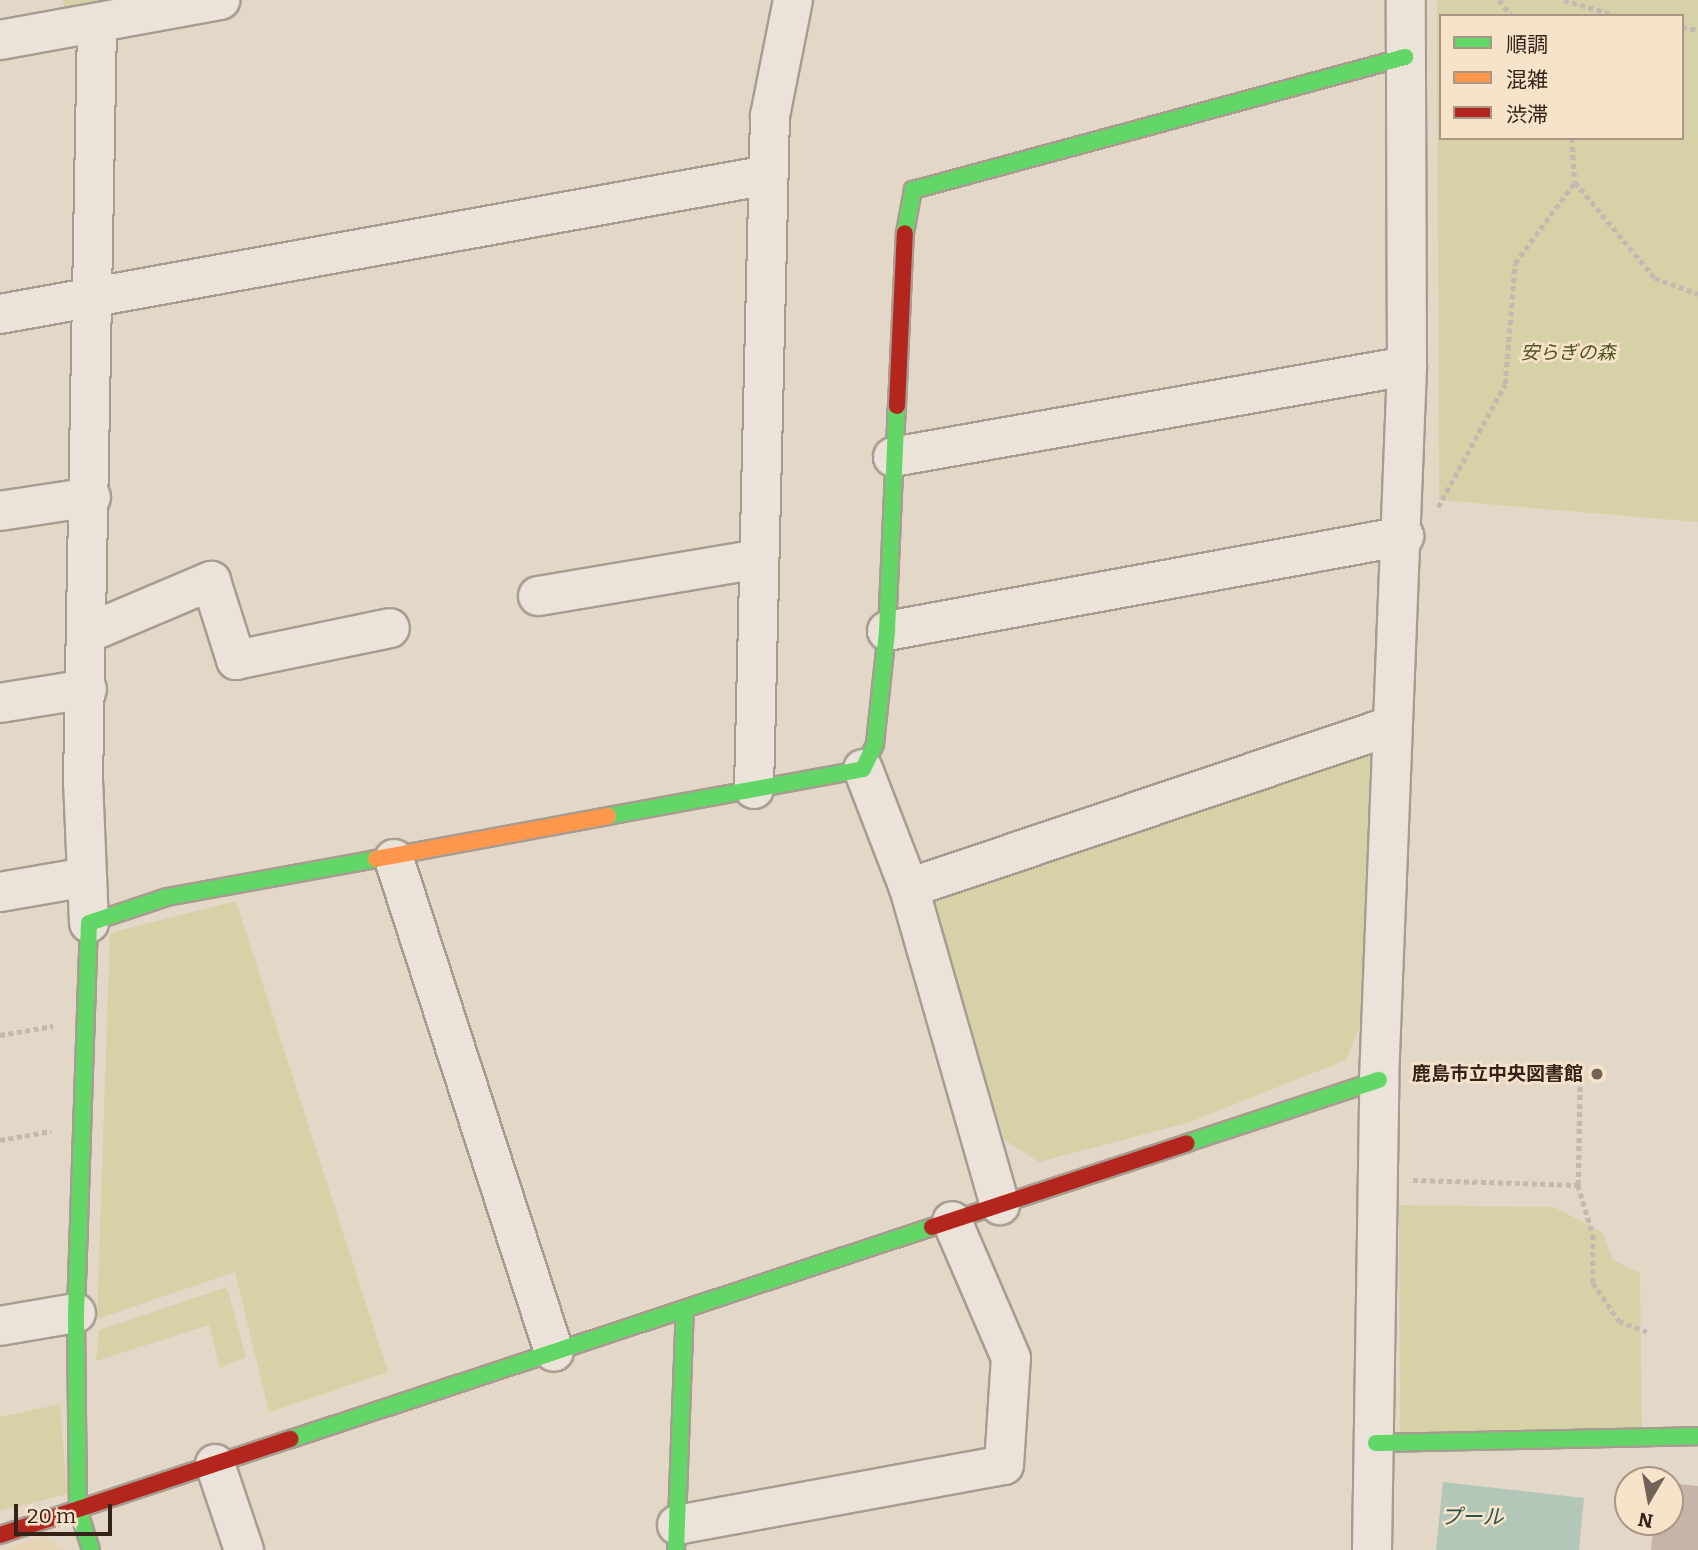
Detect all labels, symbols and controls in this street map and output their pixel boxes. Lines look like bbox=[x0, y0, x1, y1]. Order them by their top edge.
legend bbox=[1439, 14, 1684, 140]
text: 順調 bbox=[1506, 32, 1548, 58]
text: 混雑 bbox=[1506, 67, 1548, 93]
text: 渋滞 bbox=[1506, 102, 1548, 128]
park label: 安らぎの森 bbox=[1521, 342, 1615, 364]
place label: 鹿島市立中央図書館 bbox=[1412, 1063, 1583, 1085]
marker: 鹿島市立中央図書館 bbox=[1589, 1066, 1605, 1082]
north arrow bbox=[1614, 1466, 1684, 1536]
scale bar bbox=[18, 1490, 116, 1534]
text: 20 m bbox=[27, 1503, 76, 1529]
water label: プール bbox=[1441, 1504, 1503, 1530]
text: N bbox=[1636, 1508, 1655, 1533]

